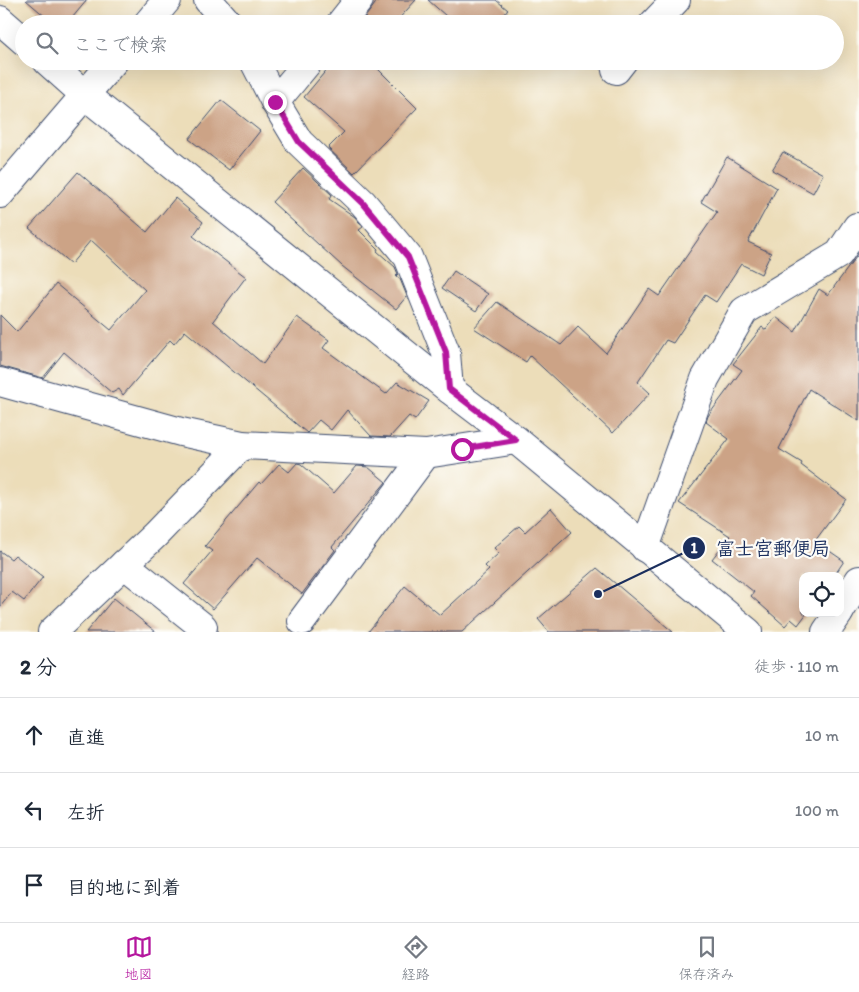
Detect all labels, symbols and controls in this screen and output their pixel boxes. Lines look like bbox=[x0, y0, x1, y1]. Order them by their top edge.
search box bbox=[15, 15, 844, 70]
icon: search bbox=[33, 29, 61, 57]
text: ここで検索 bbox=[73, 33, 168, 56]
route end bbox=[264, 91, 287, 114]
route start bbox=[451, 438, 474, 461]
callout: 富士宮郵便局 bbox=[681, 531, 840, 565]
text: 富士宮郵便局 bbox=[716, 537, 830, 560]
text: 1 bbox=[691, 539, 698, 557]
map controls bbox=[799, 572, 844, 617]
button: locate bbox=[799, 572, 844, 617]
text: 2 分 bbox=[20, 654, 57, 679]
text: 徒歩 · 110 m bbox=[754, 657, 839, 676]
icon: ahead bbox=[20, 721, 48, 749]
text: 直進 bbox=[67, 726, 105, 749]
text: 10 m bbox=[805, 726, 839, 745]
icon: left bbox=[20, 796, 48, 824]
text: 左折 bbox=[67, 801, 105, 824]
text: 100 m bbox=[795, 801, 839, 820]
icon: arrive bbox=[20, 871, 48, 899]
text: 目的地に到着 bbox=[67, 876, 181, 899]
tab: 地図 bbox=[125, 933, 153, 983]
tab: 経路 bbox=[402, 933, 430, 983]
tab: 保存済み bbox=[679, 933, 735, 983]

